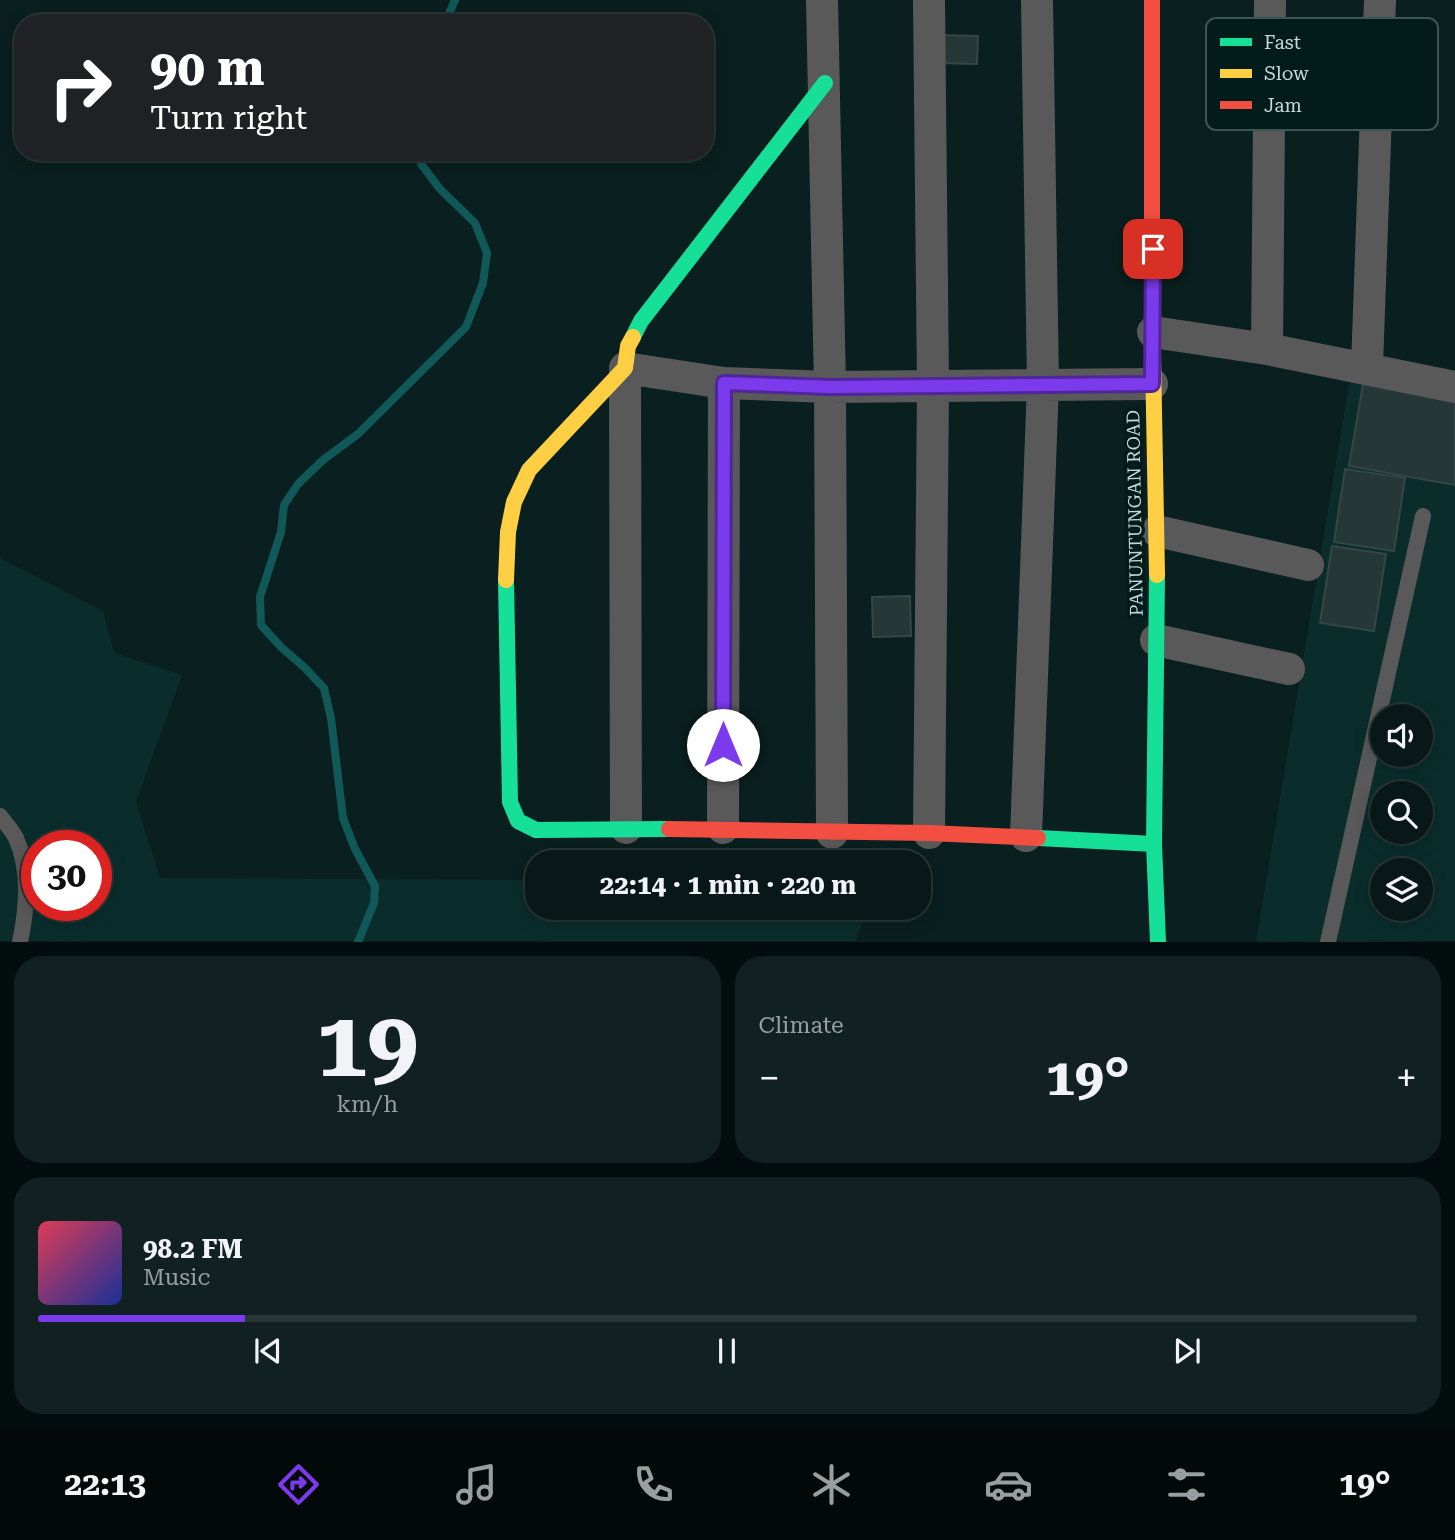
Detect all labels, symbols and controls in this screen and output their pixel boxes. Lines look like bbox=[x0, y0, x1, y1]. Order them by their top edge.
legend bbox=[1206, 18, 1438, 130]
text: Fast bbox=[1264, 31, 1301, 54]
text: 90 m bbox=[150, 40, 265, 97]
icon: right bbox=[35, 42, 126, 133]
text: Slow bbox=[1264, 62, 1309, 85]
text: Jam bbox=[1264, 94, 1302, 117]
text: Turn right bbox=[150, 99, 307, 137]
pin bbox=[1123, 219, 1183, 279]
icon: arrive bbox=[1134, 230, 1172, 268]
street label: PANUNTUNGAN ROAD bbox=[1122, 410, 1147, 616]
map controls bbox=[1370, 704, 1433, 921]
button: sound bbox=[1370, 704, 1433, 767]
position arrow bbox=[686, 708, 760, 782]
button: search bbox=[1370, 781, 1433, 844]
speed limit sign: 30 bbox=[21, 830, 112, 921]
button: layers bbox=[1370, 858, 1433, 921]
text: 22:14 · 1 min · 220 m bbox=[600, 870, 856, 900]
text: 19 bbox=[316, 992, 418, 1098]
text: Climate bbox=[759, 1012, 844, 1039]
text: 19° bbox=[1046, 1047, 1130, 1108]
text: − bbox=[759, 1056, 780, 1100]
text: + bbox=[1396, 1056, 1417, 1100]
text: km/h bbox=[336, 1091, 398, 1118]
text: 98.2 FM bbox=[143, 1234, 243, 1264]
text: Music bbox=[143, 1264, 210, 1291]
icon: previous bbox=[249, 1332, 287, 1370]
icon: pause bbox=[708, 1332, 746, 1370]
icon: next bbox=[1168, 1332, 1206, 1370]
icon: directions bbox=[274, 1460, 323, 1509]
icon: music bbox=[452, 1460, 501, 1509]
icon: phone bbox=[629, 1460, 678, 1509]
icon: climate bbox=[807, 1460, 856, 1509]
icon: car bbox=[984, 1460, 1033, 1509]
icon: filters bbox=[1162, 1460, 1211, 1509]
text: 22:13 bbox=[64, 1465, 146, 1503]
text: 19° bbox=[1339, 1465, 1391, 1503]

